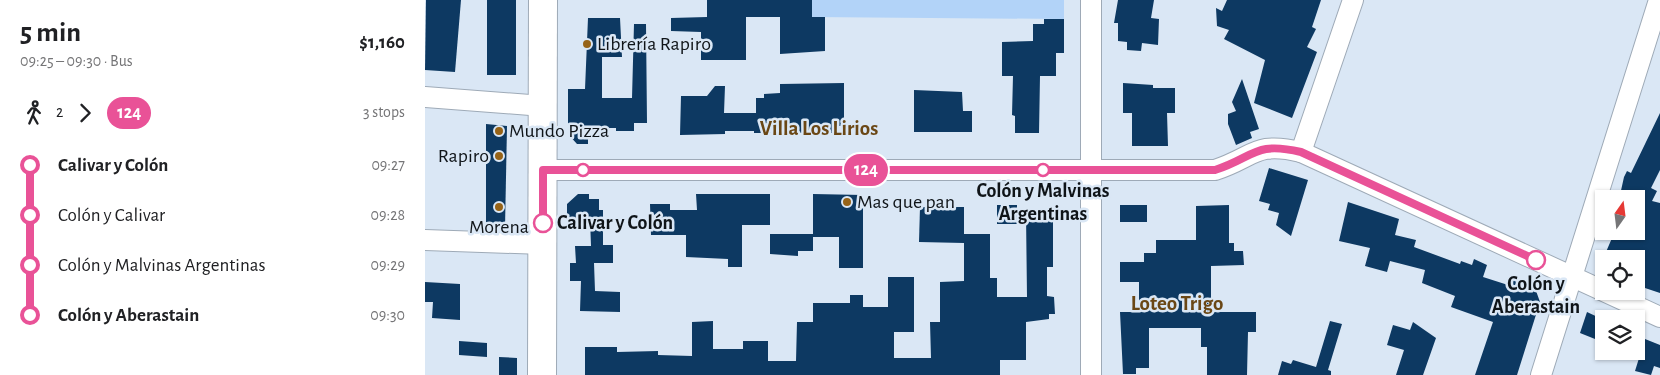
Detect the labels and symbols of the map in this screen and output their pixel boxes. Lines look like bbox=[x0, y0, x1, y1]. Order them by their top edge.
place label: Librería Rapiro bbox=[597, 34, 711, 54]
marker: Librería Rapiro bbox=[581, 38, 593, 50]
district label: Villa Los Lirios bbox=[760, 118, 878, 139]
place label: Mundo Pizza bbox=[509, 121, 609, 141]
marker: Mundo Pizza bbox=[493, 125, 505, 137]
place label: Rapiro bbox=[438, 146, 489, 166]
marker: Rapiro bbox=[493, 150, 505, 162]
line badge: 124 bbox=[837, 154, 895, 186]
unlabelled marker bbox=[576, 163, 590, 177]
marker: Colón y Malvinas Argentinas bbox=[1036, 163, 1050, 177]
place label: Colón y Malvinas Argentinas bbox=[976, 181, 1110, 224]
north arrow bbox=[1595, 190, 1645, 240]
place label: Mas que pan bbox=[857, 192, 955, 212]
marker: Mas que pan bbox=[841, 196, 853, 208]
marker: Morena bbox=[493, 201, 505, 213]
marker: Calivar y Colón bbox=[533, 213, 553, 233]
place label: Calivar y Colón bbox=[557, 213, 673, 233]
place label: Morena bbox=[469, 217, 529, 237]
marker: Colón y Aberastain bbox=[1526, 250, 1546, 270]
place label: Colón y Aberastain bbox=[1492, 274, 1580, 317]
district label: Loteo Trigo bbox=[1131, 293, 1223, 314]

